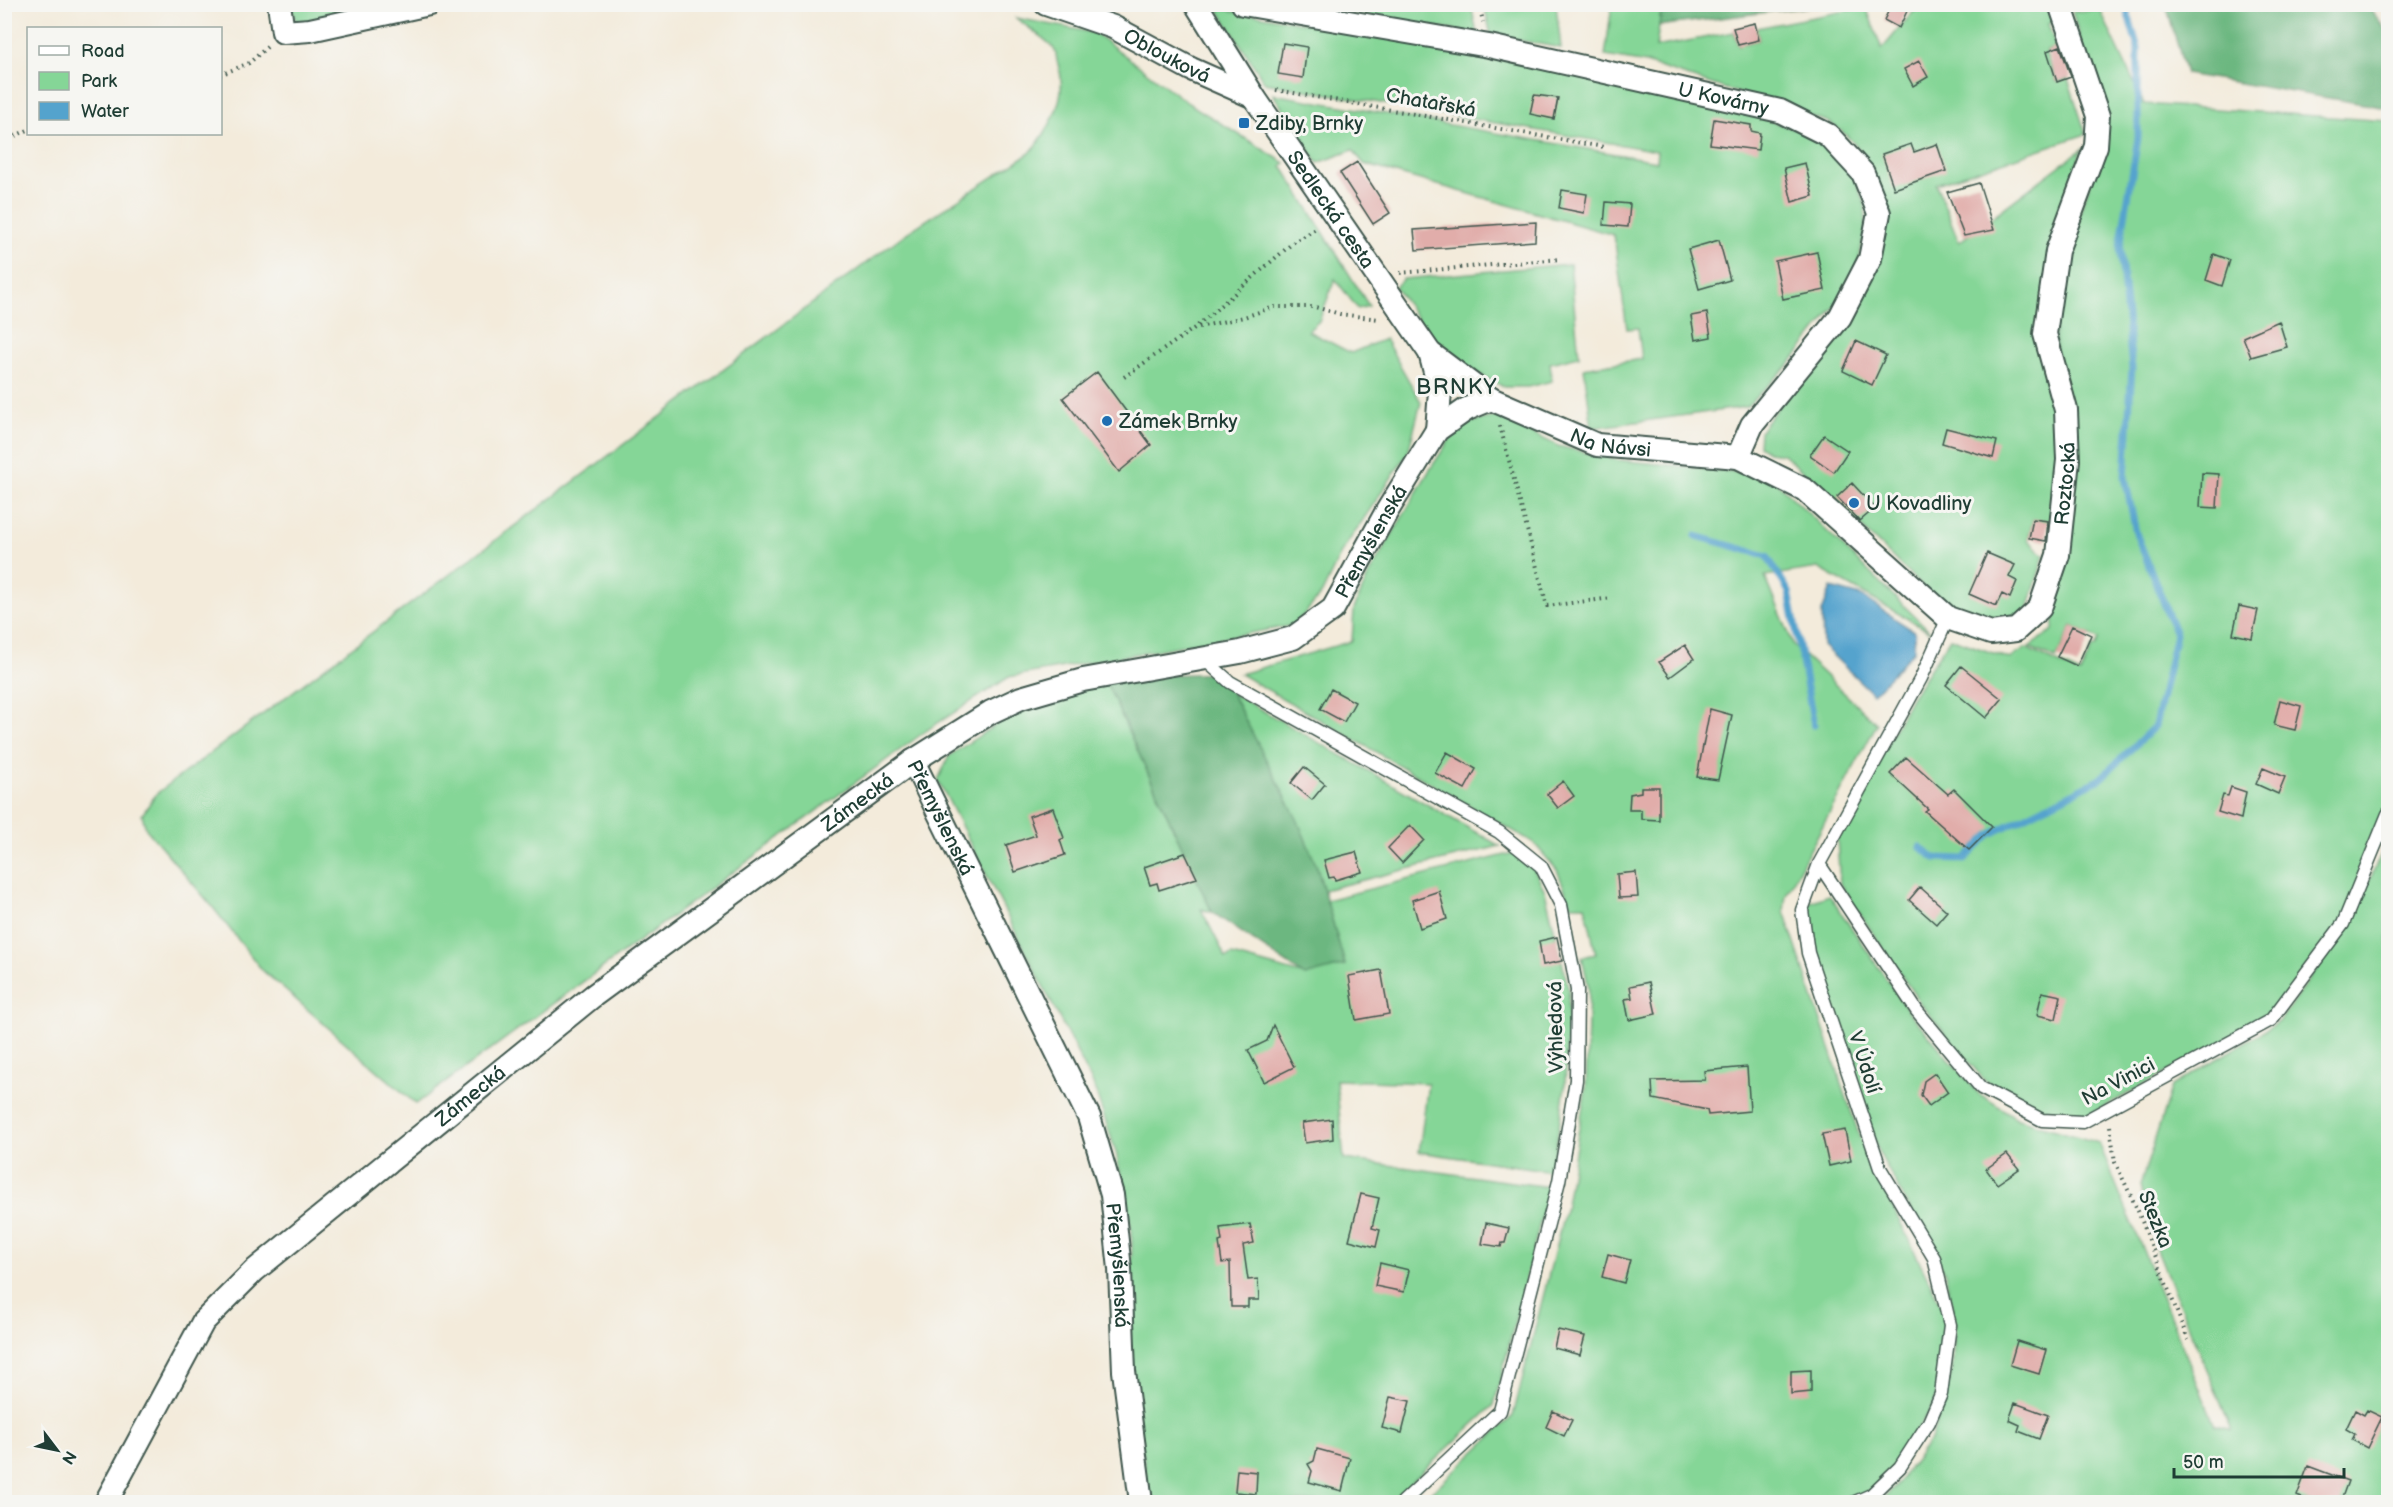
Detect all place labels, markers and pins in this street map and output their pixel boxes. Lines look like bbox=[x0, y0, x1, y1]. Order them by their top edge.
place label: Zdiby, Brnky bbox=[1255, 112, 1363, 136]
marker: Zdiby, Brnky bbox=[1237, 116, 1251, 130]
place label: Zámek Brnky bbox=[1118, 410, 1238, 434]
marker: Zámek Brnky bbox=[1100, 414, 1114, 428]
place label: U Kovadliny bbox=[1866, 492, 1972, 516]
marker: U Kovadliny bbox=[1847, 496, 1861, 510]

